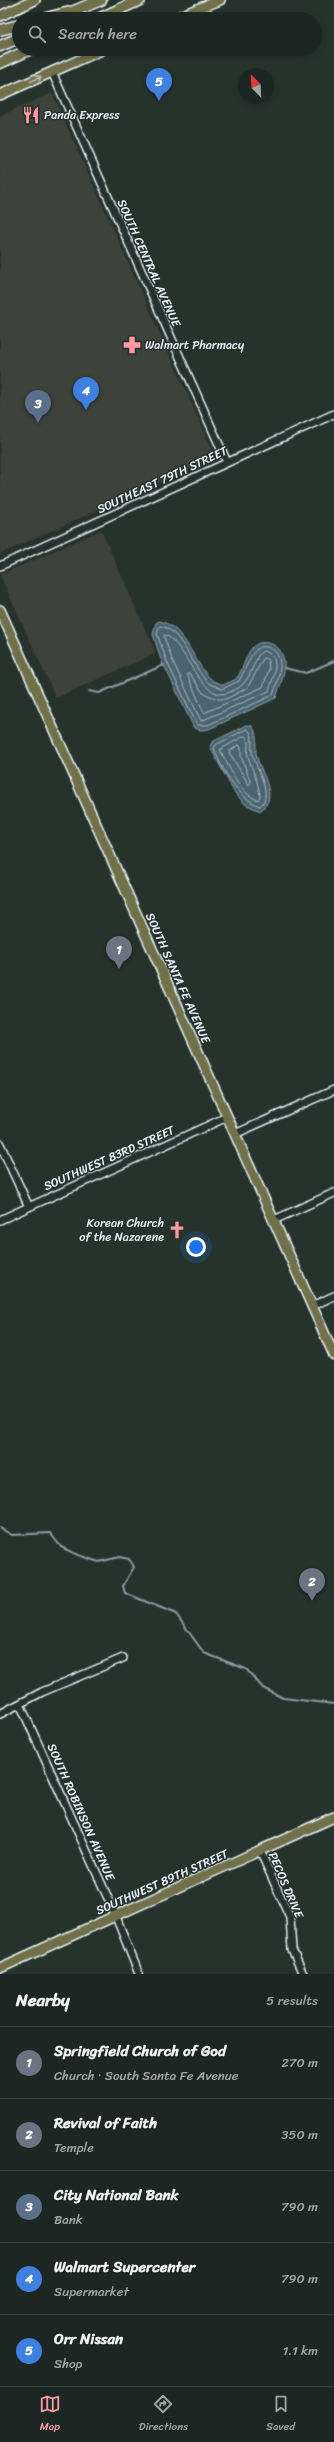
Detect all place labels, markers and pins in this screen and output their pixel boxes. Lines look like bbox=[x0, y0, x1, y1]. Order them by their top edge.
pin: 5 bbox=[146, 68, 172, 101]
place label: Panda Express bbox=[44, 104, 120, 126]
restaurant icon: Panda Express bbox=[21, 105, 41, 125]
place label: Walmart Pharmacy bbox=[145, 334, 245, 356]
pharmacy icon: Walmart Pharmacy bbox=[122, 335, 142, 355]
pin: 4 bbox=[73, 377, 99, 410]
pin: 3 bbox=[25, 390, 51, 423]
pin: 1 bbox=[106, 936, 132, 969]
place label: Korean Church of the Nazarene bbox=[79, 1212, 164, 1248]
church icon: Korean Church of the Nazarene bbox=[167, 1220, 187, 1240]
pin: 2 bbox=[299, 1568, 325, 1601]

